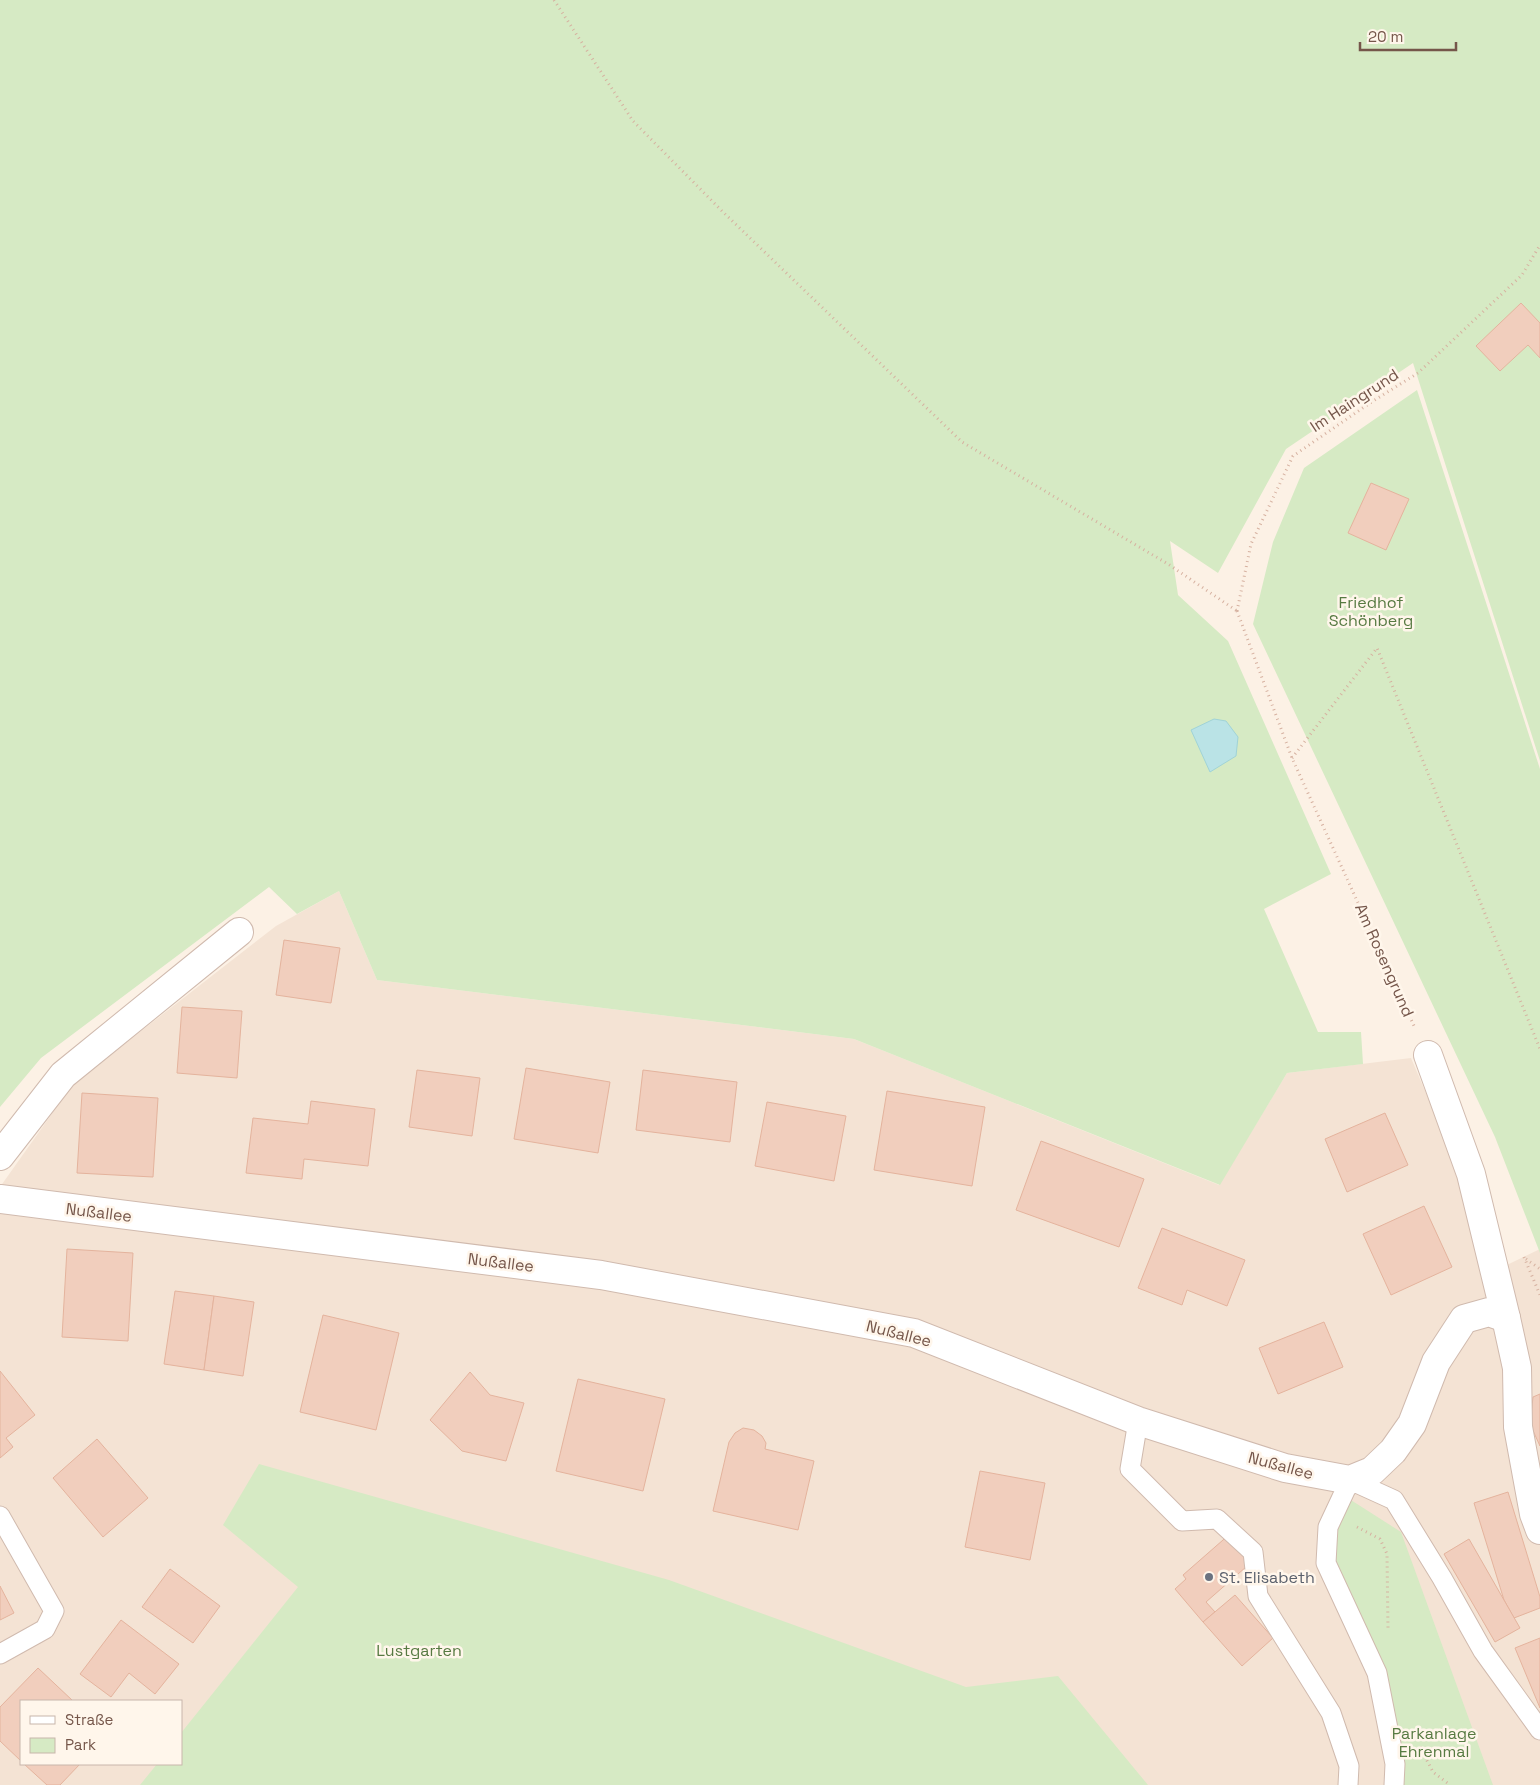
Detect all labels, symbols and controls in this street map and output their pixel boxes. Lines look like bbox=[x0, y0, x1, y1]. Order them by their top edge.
scale bar bbox=[1360, 20, 1456, 52]
text: 20 m bbox=[1368, 27, 1403, 46]
street label: Im Haingrund bbox=[1306, 364, 1403, 437]
park label: Friedhof Schönberg bbox=[1329, 592, 1413, 631]
street label: Am Rosengrund bbox=[1350, 900, 1419, 1020]
street label: Nußallee bbox=[65, 1198, 133, 1227]
street label: Nußallee bbox=[467, 1248, 535, 1277]
street label: Nußallee bbox=[864, 1315, 934, 1352]
street label: Nußallee bbox=[1246, 1447, 1316, 1484]
place label: St. Elisabeth bbox=[1219, 1567, 1315, 1588]
marker: St. Elisabeth bbox=[1203, 1571, 1215, 1583]
park label: Lustgarten bbox=[376, 1640, 462, 1661]
legend bbox=[20, 1700, 182, 1765]
text: Straße bbox=[65, 1710, 114, 1729]
park label: Parkanlage Ehrenmal bbox=[1392, 1723, 1476, 1762]
text: Park bbox=[65, 1735, 96, 1754]

